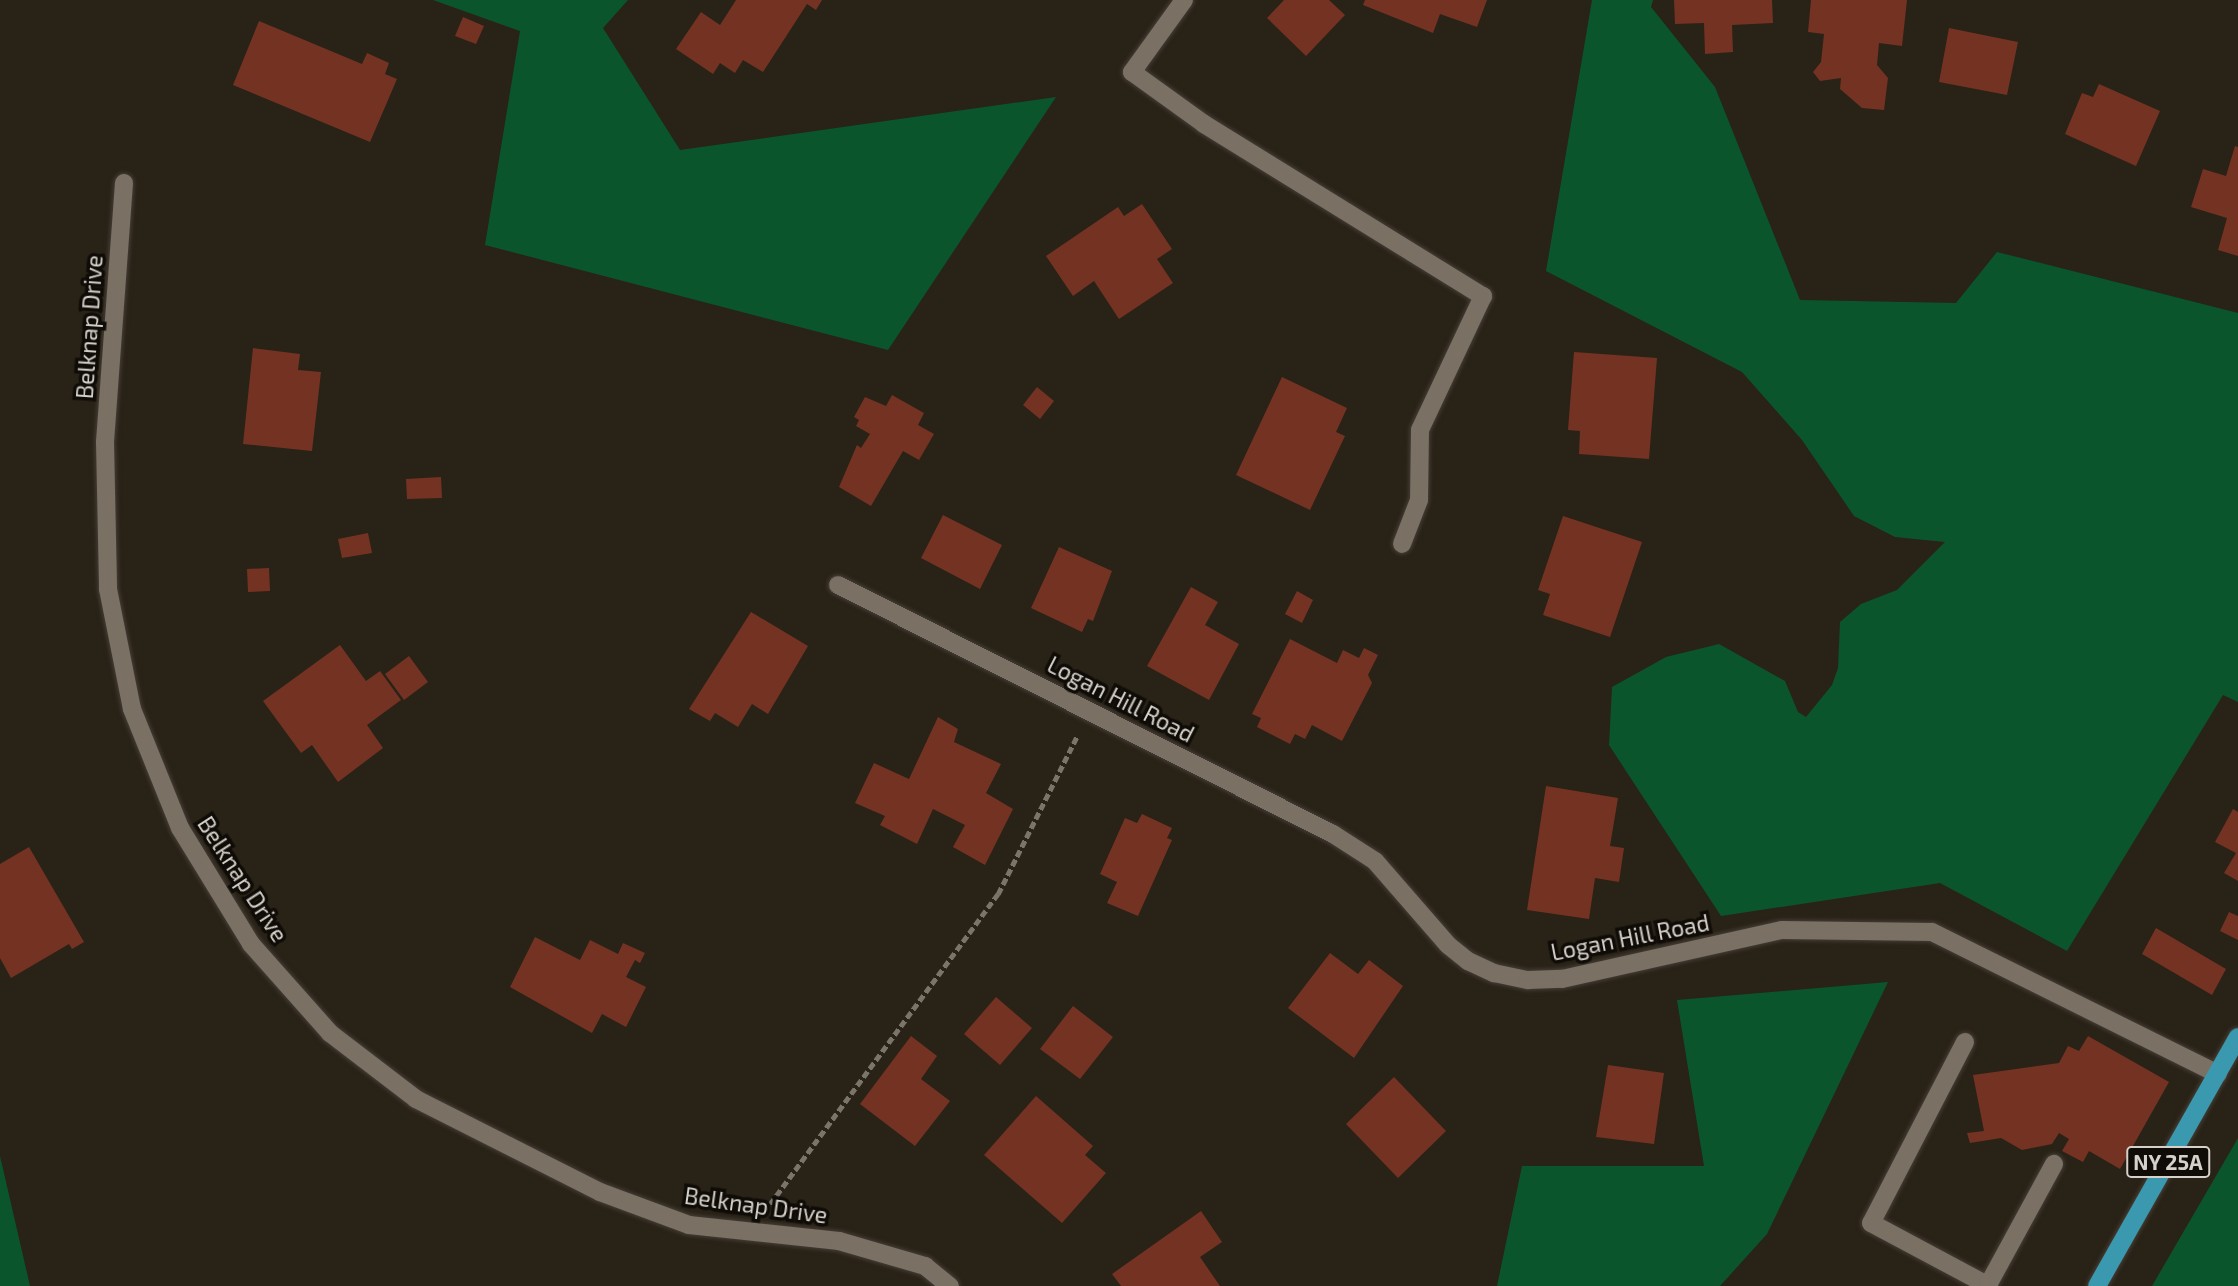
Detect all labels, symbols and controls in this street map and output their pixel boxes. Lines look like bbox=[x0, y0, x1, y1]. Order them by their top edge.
street label: Belknap Drive bbox=[70, 254, 108, 400]
street label: Logan Hill Road bbox=[1043, 650, 1199, 748]
street label: Belknap Drive bbox=[192, 811, 294, 947]
street label: Logan Hill Road bbox=[1548, 908, 1712, 966]
road number: NY 25A bbox=[2124, 1144, 2212, 1180]
street label: Belknap Drive bbox=[683, 1181, 829, 1229]

